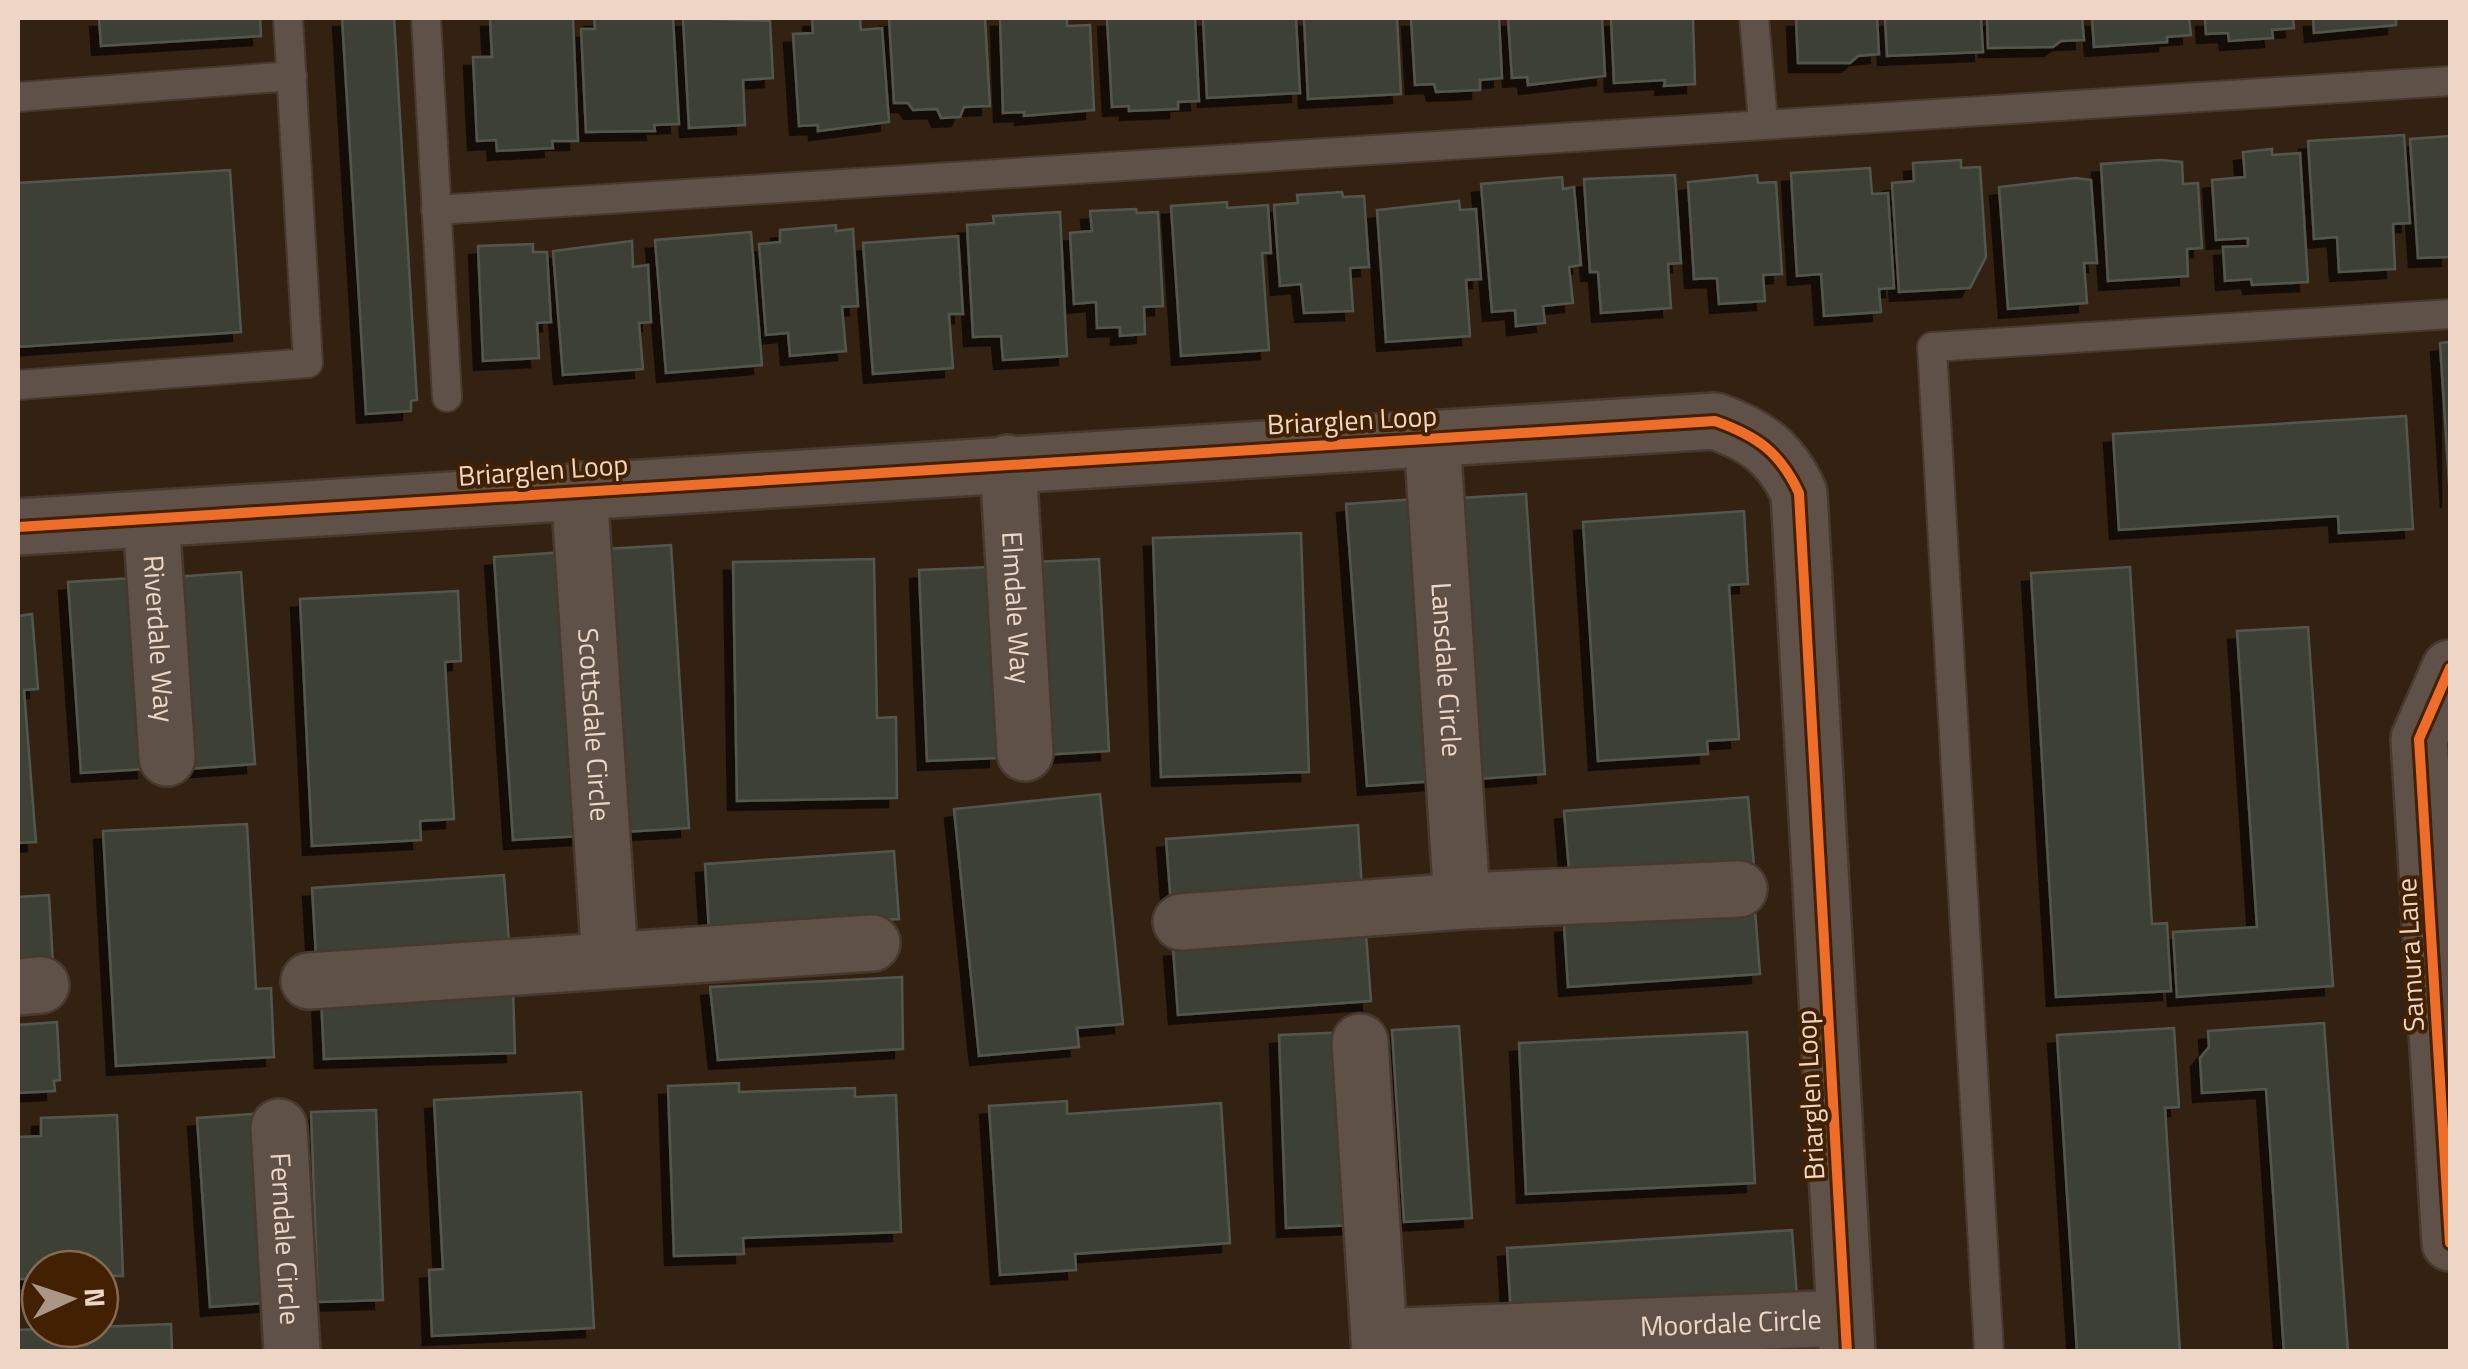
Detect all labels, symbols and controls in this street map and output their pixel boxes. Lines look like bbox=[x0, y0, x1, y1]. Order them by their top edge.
street label: Briarglen Loop bbox=[1266, 394, 1438, 445]
street label: Briarglen Loop bbox=[456, 442, 629, 497]
street label: Elmdale Way bbox=[991, 530, 1043, 685]
street label: Riverdale Way bbox=[132, 554, 187, 724]
street label: Lansdale Circle bbox=[1420, 581, 1475, 758]
street label: Scottsdale Circle bbox=[567, 626, 623, 823]
street label: Samura Lane bbox=[2384, 877, 2435, 1033]
street label: Briarglen Loop bbox=[1784, 1009, 1835, 1181]
street label: Ferndale Circle bbox=[260, 1152, 312, 1326]
north arrow bbox=[20, 1249, 120, 1349]
text: N bbox=[73, 1287, 117, 1308]
street label: Moordale Circle bbox=[1639, 1297, 1822, 1347]

